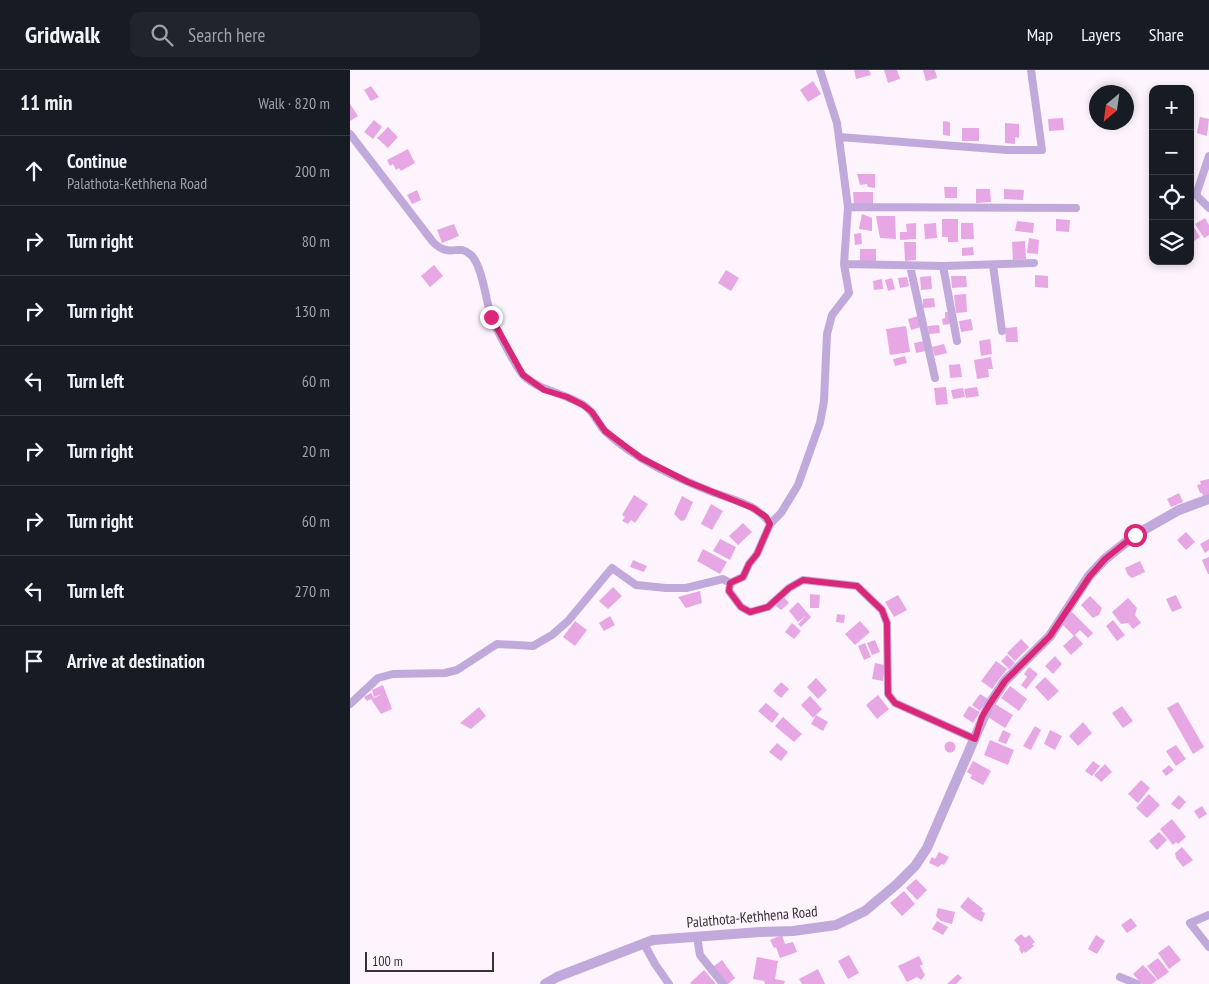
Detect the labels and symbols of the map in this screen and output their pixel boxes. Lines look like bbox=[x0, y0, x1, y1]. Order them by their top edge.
north arrow bbox=[1089, 85, 1134, 130]
route end bbox=[480, 306, 503, 329]
route start bbox=[1124, 524, 1147, 547]
street label: Palathota-Kethhena Road bbox=[686, 901, 818, 932]
scale bar bbox=[365, 949, 494, 972]

